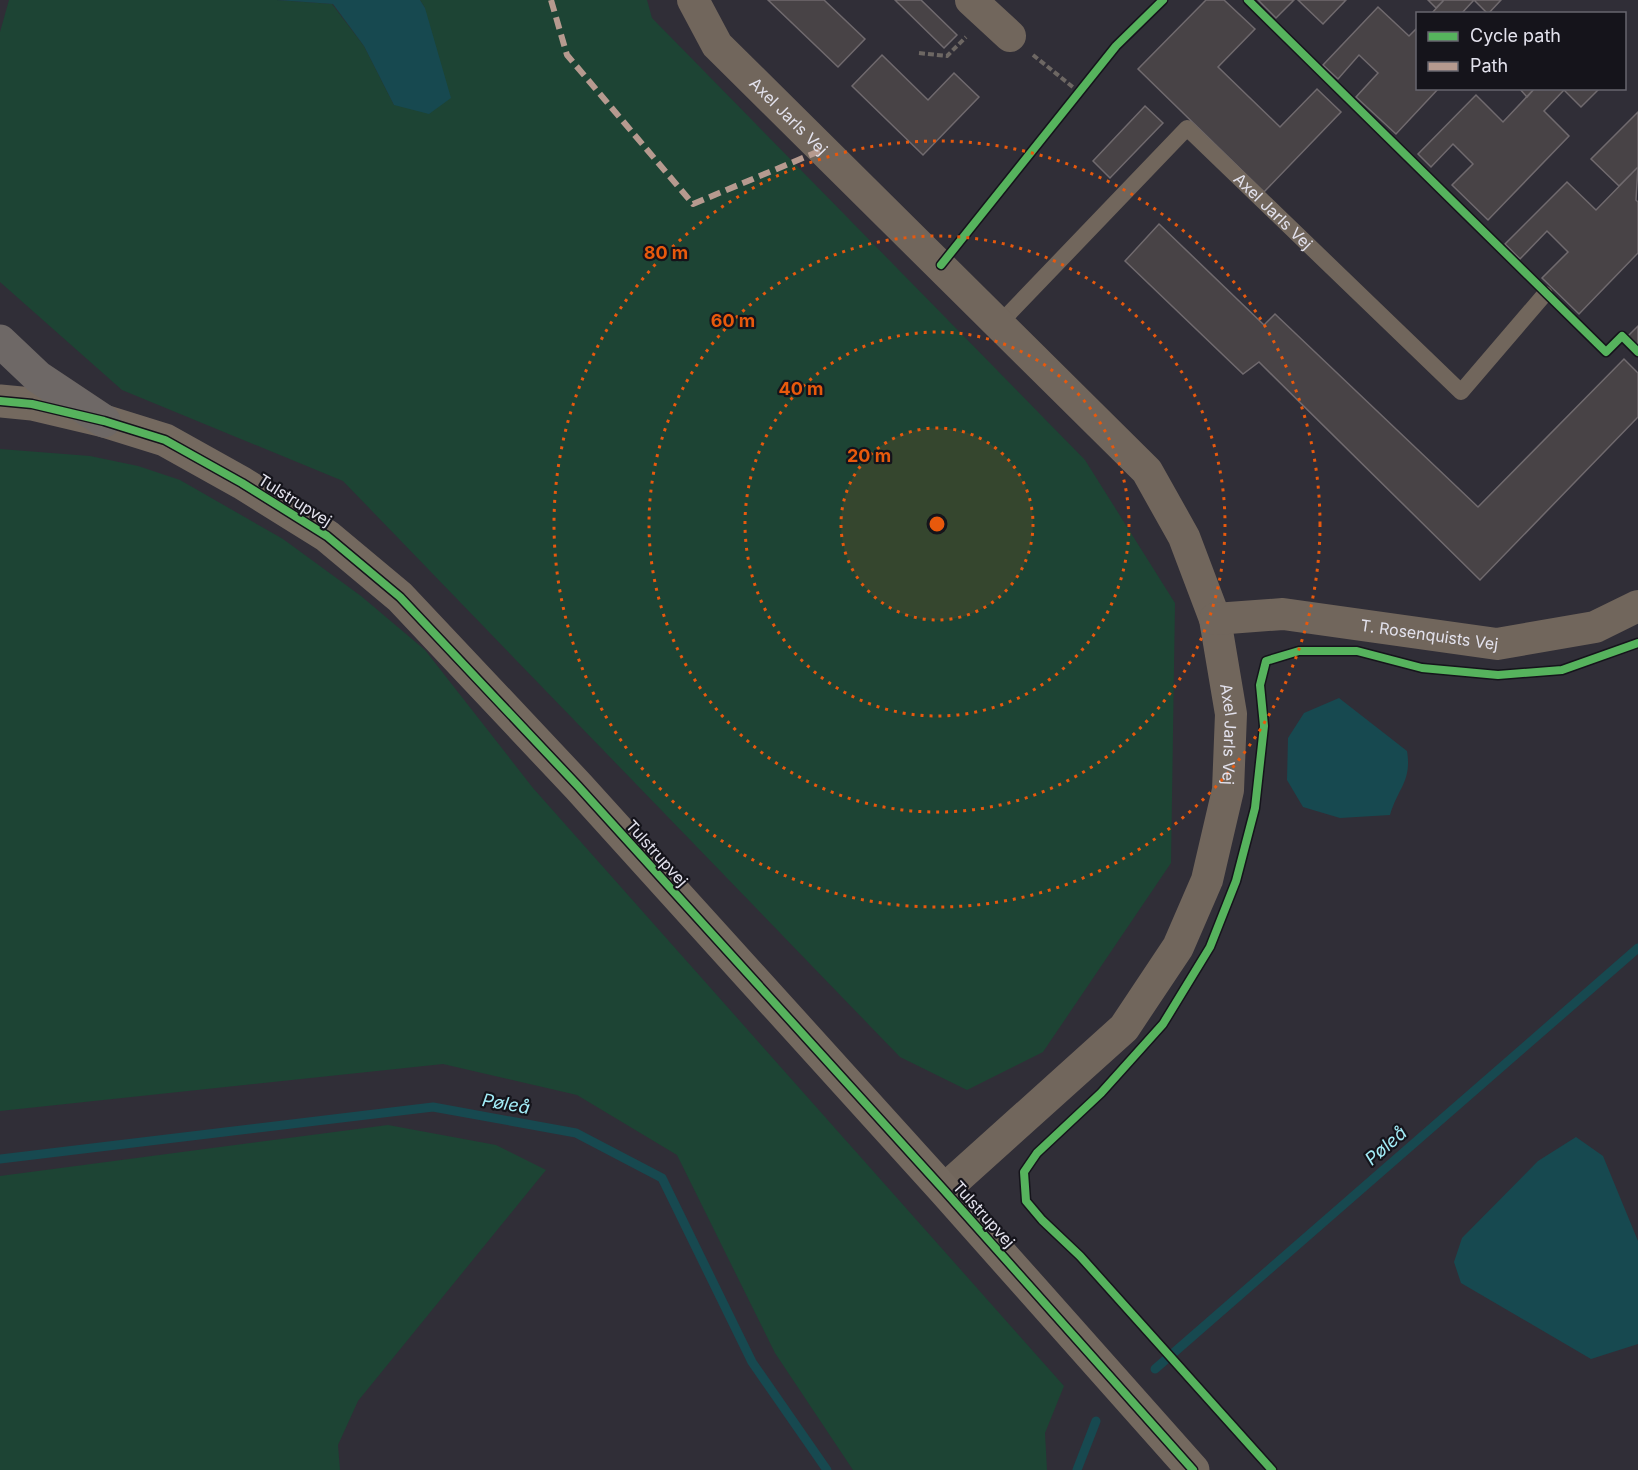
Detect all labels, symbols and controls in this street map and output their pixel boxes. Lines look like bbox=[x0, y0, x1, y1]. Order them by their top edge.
legend bbox=[1416, 12, 1626, 90]
text: Cycle path bbox=[1470, 25, 1561, 46]
text: Path bbox=[1470, 55, 1508, 76]
street label: Axel Jarls Vej bbox=[746, 73, 832, 159]
street label: Axel Jarls Vej bbox=[1230, 169, 1317, 254]
text: 80 m bbox=[644, 242, 688, 263]
text: 60 m bbox=[711, 310, 755, 331]
text: 40 m bbox=[779, 378, 824, 399]
text: 20 m bbox=[847, 445, 891, 466]
street label: Tulstrupvej bbox=[255, 470, 335, 530]
centre of rings bbox=[927, 514, 947, 534]
street label: T. Rosenquists Vej bbox=[1359, 615, 1500, 654]
street label: Axel Jarls Vej bbox=[1216, 682, 1241, 785]
street label: Tulstrupvej bbox=[622, 815, 692, 891]
water label: Pøleå bbox=[481, 1089, 532, 1118]
water label: Pøleå bbox=[1361, 1122, 1411, 1169]
street label: Tulstrupvej bbox=[949, 1176, 1019, 1252]

